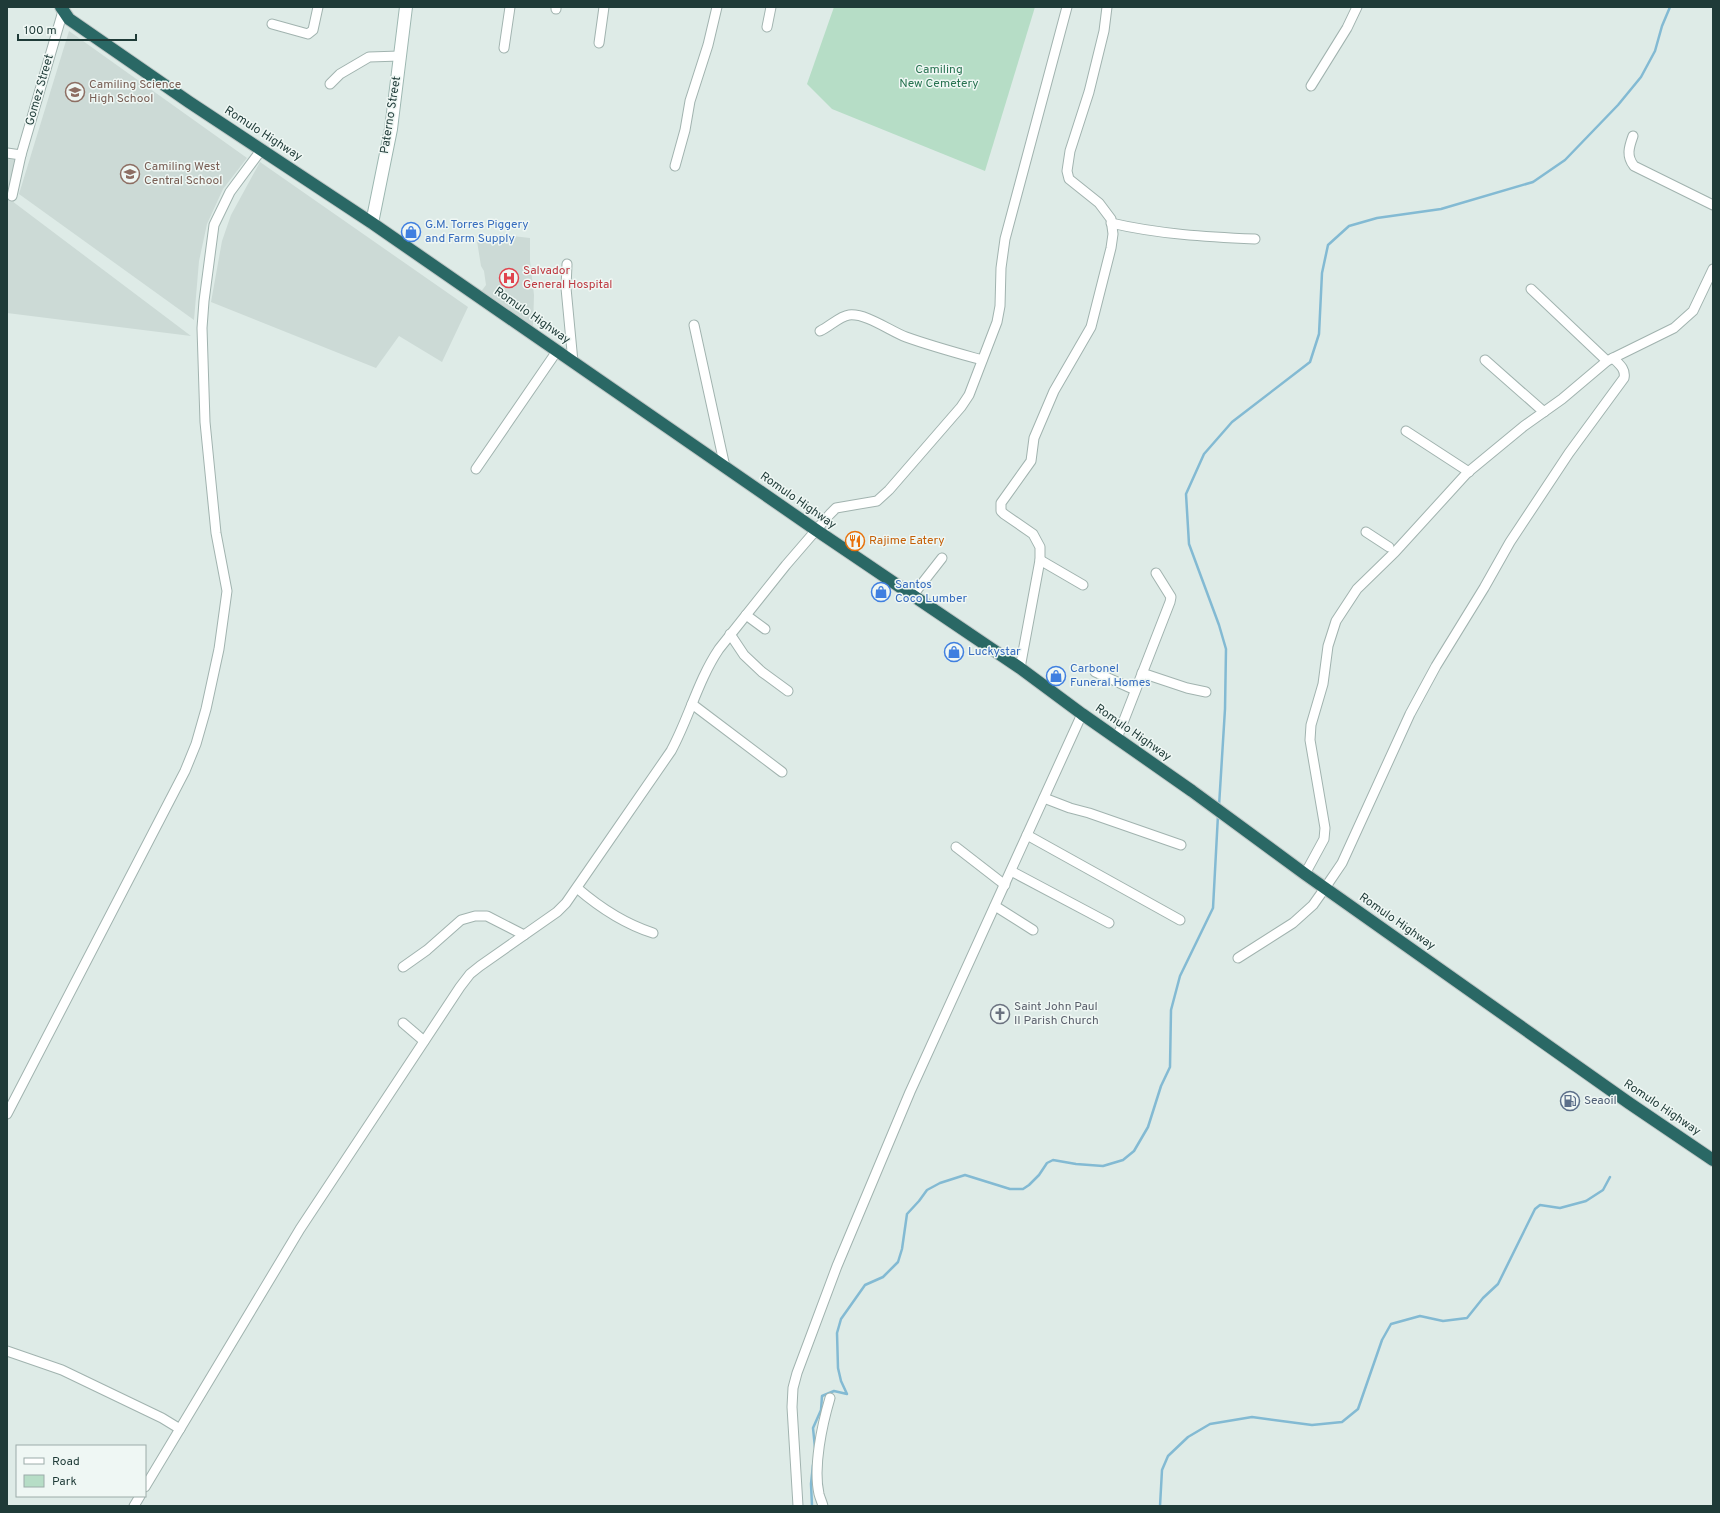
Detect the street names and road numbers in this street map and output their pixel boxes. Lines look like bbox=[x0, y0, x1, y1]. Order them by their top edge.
street label: Gomez Street bbox=[22, 52, 58, 128]
street label: Paterno Street bbox=[377, 75, 405, 155]
street label: Romulo Highway bbox=[221, 103, 305, 165]
street label: Romulo Highway bbox=[491, 284, 573, 348]
street label: Romulo Highway bbox=[757, 469, 839, 533]
street label: Romulo Highway bbox=[1092, 701, 1174, 765]
street label: Romulo Highway bbox=[1356, 890, 1438, 954]
street label: Romulo Highway bbox=[1620, 1076, 1704, 1140]

